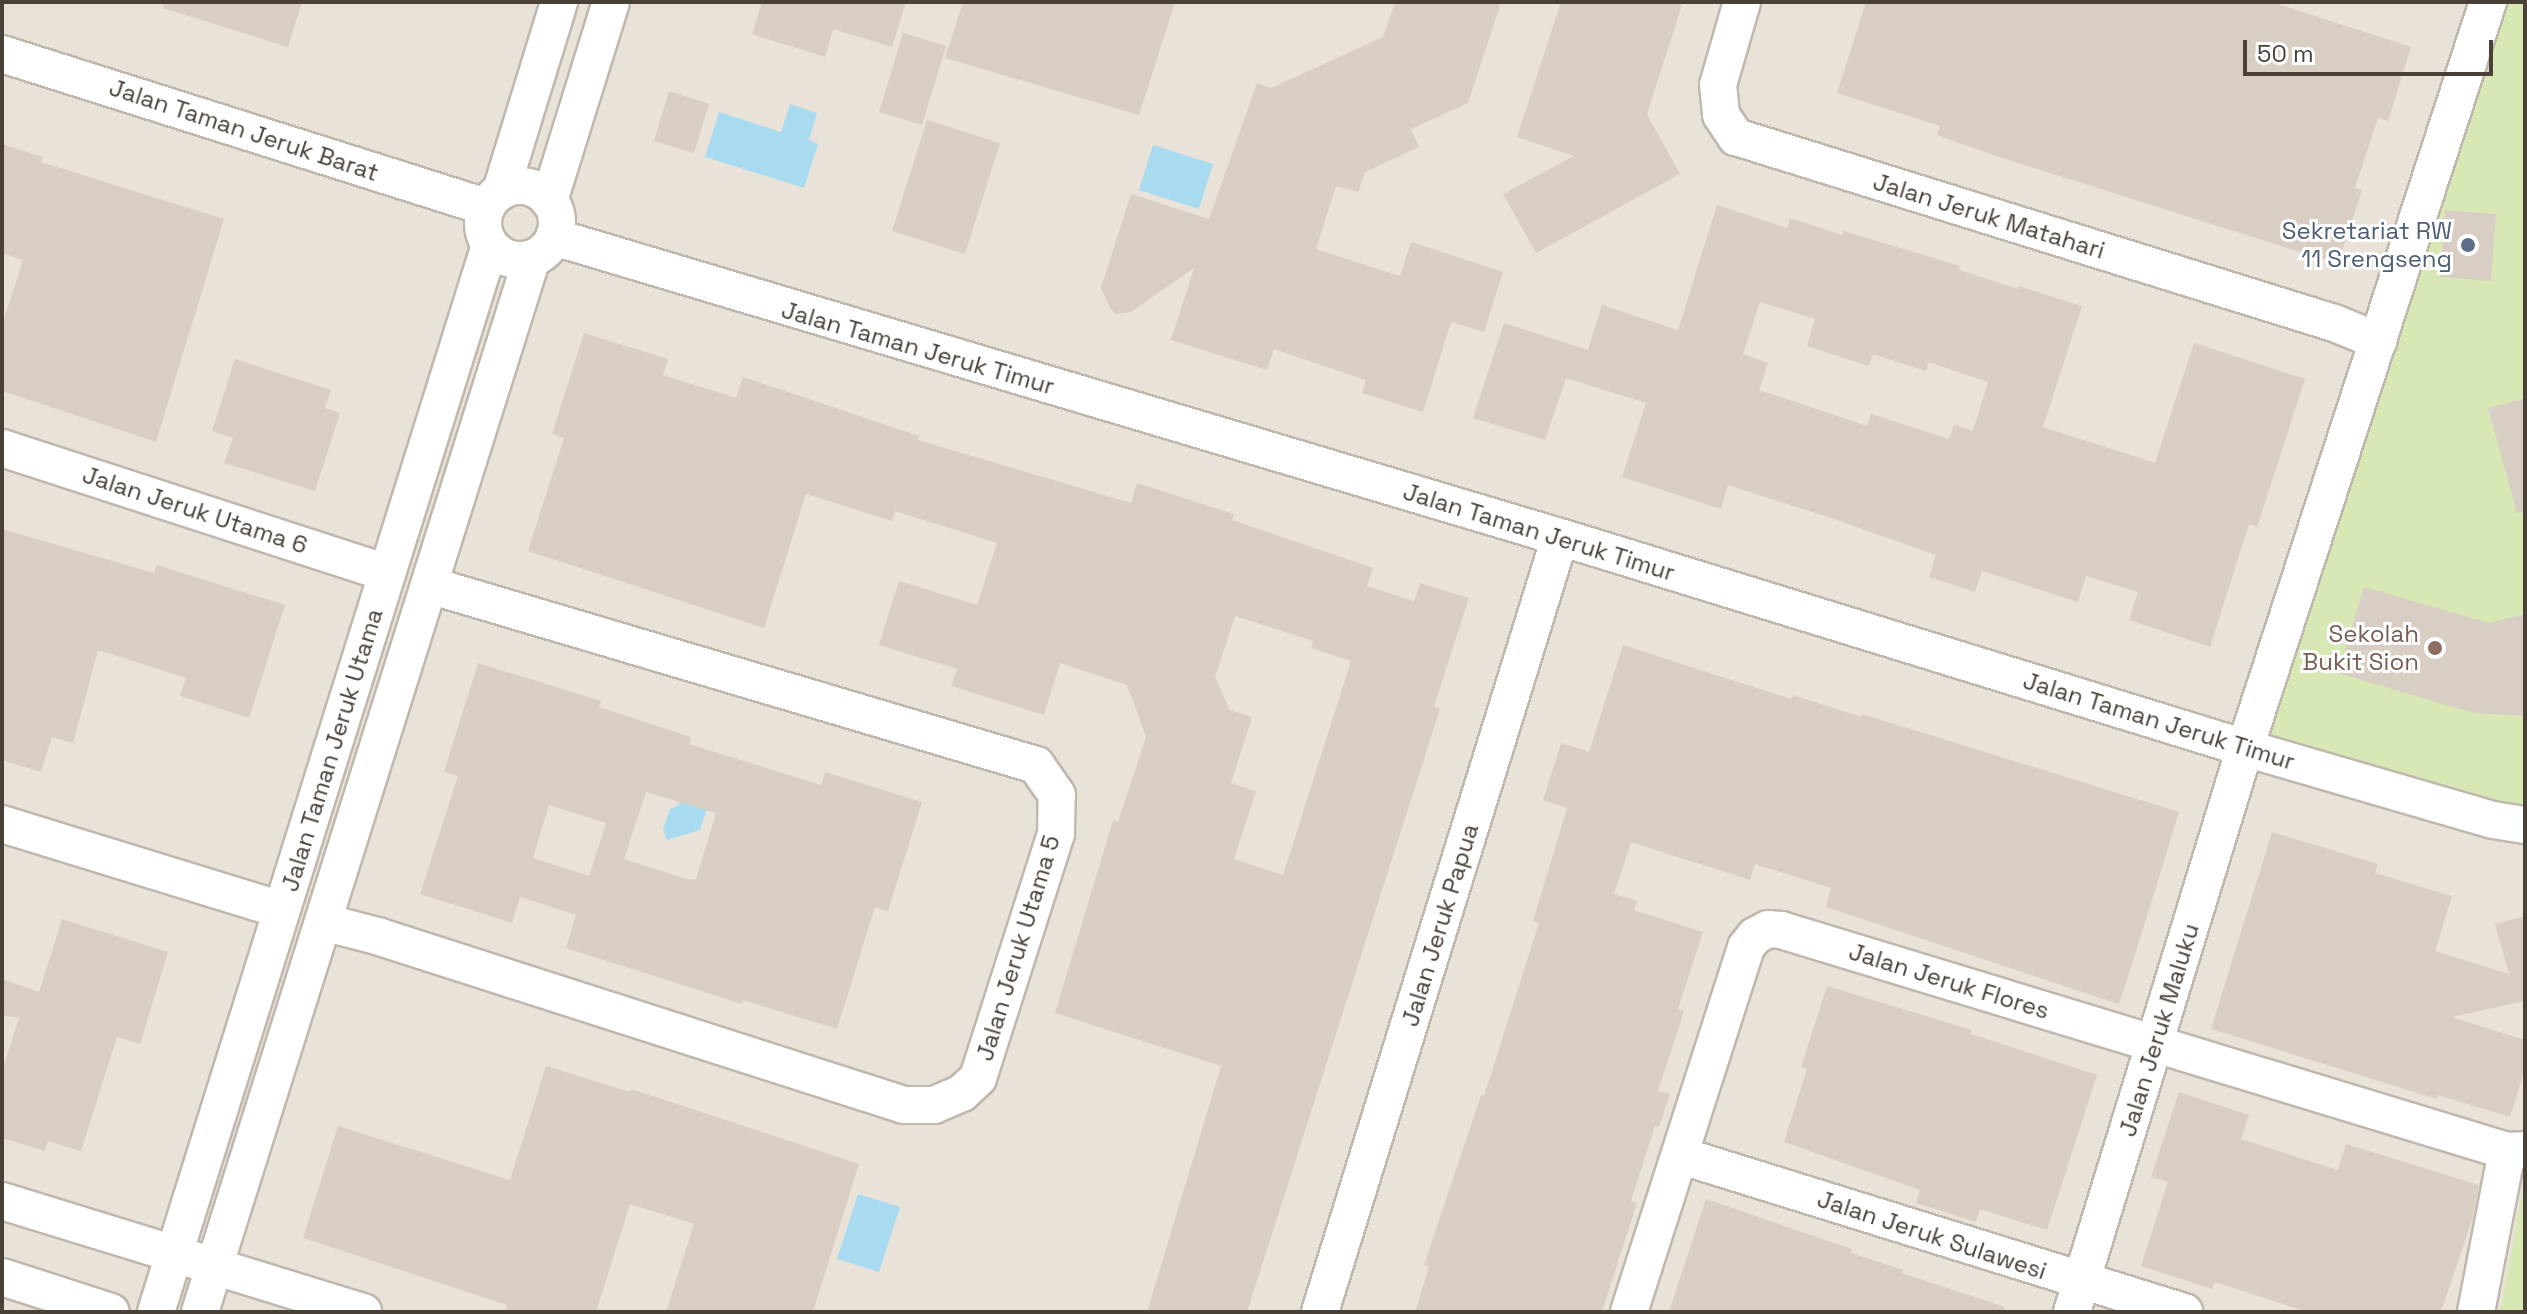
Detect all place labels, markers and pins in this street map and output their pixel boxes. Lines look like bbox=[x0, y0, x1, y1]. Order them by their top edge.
place label: Sekretariat RW 11 Srengseng bbox=[2282, 217, 2452, 273]
marker: Sekretariat RW 11 Srengseng bbox=[2459, 236, 2477, 254]
place label: Sekolah Bukit Sion bbox=[2302, 620, 2419, 676]
marker: Sekolah Bukit Sion bbox=[2426, 639, 2444, 657]

